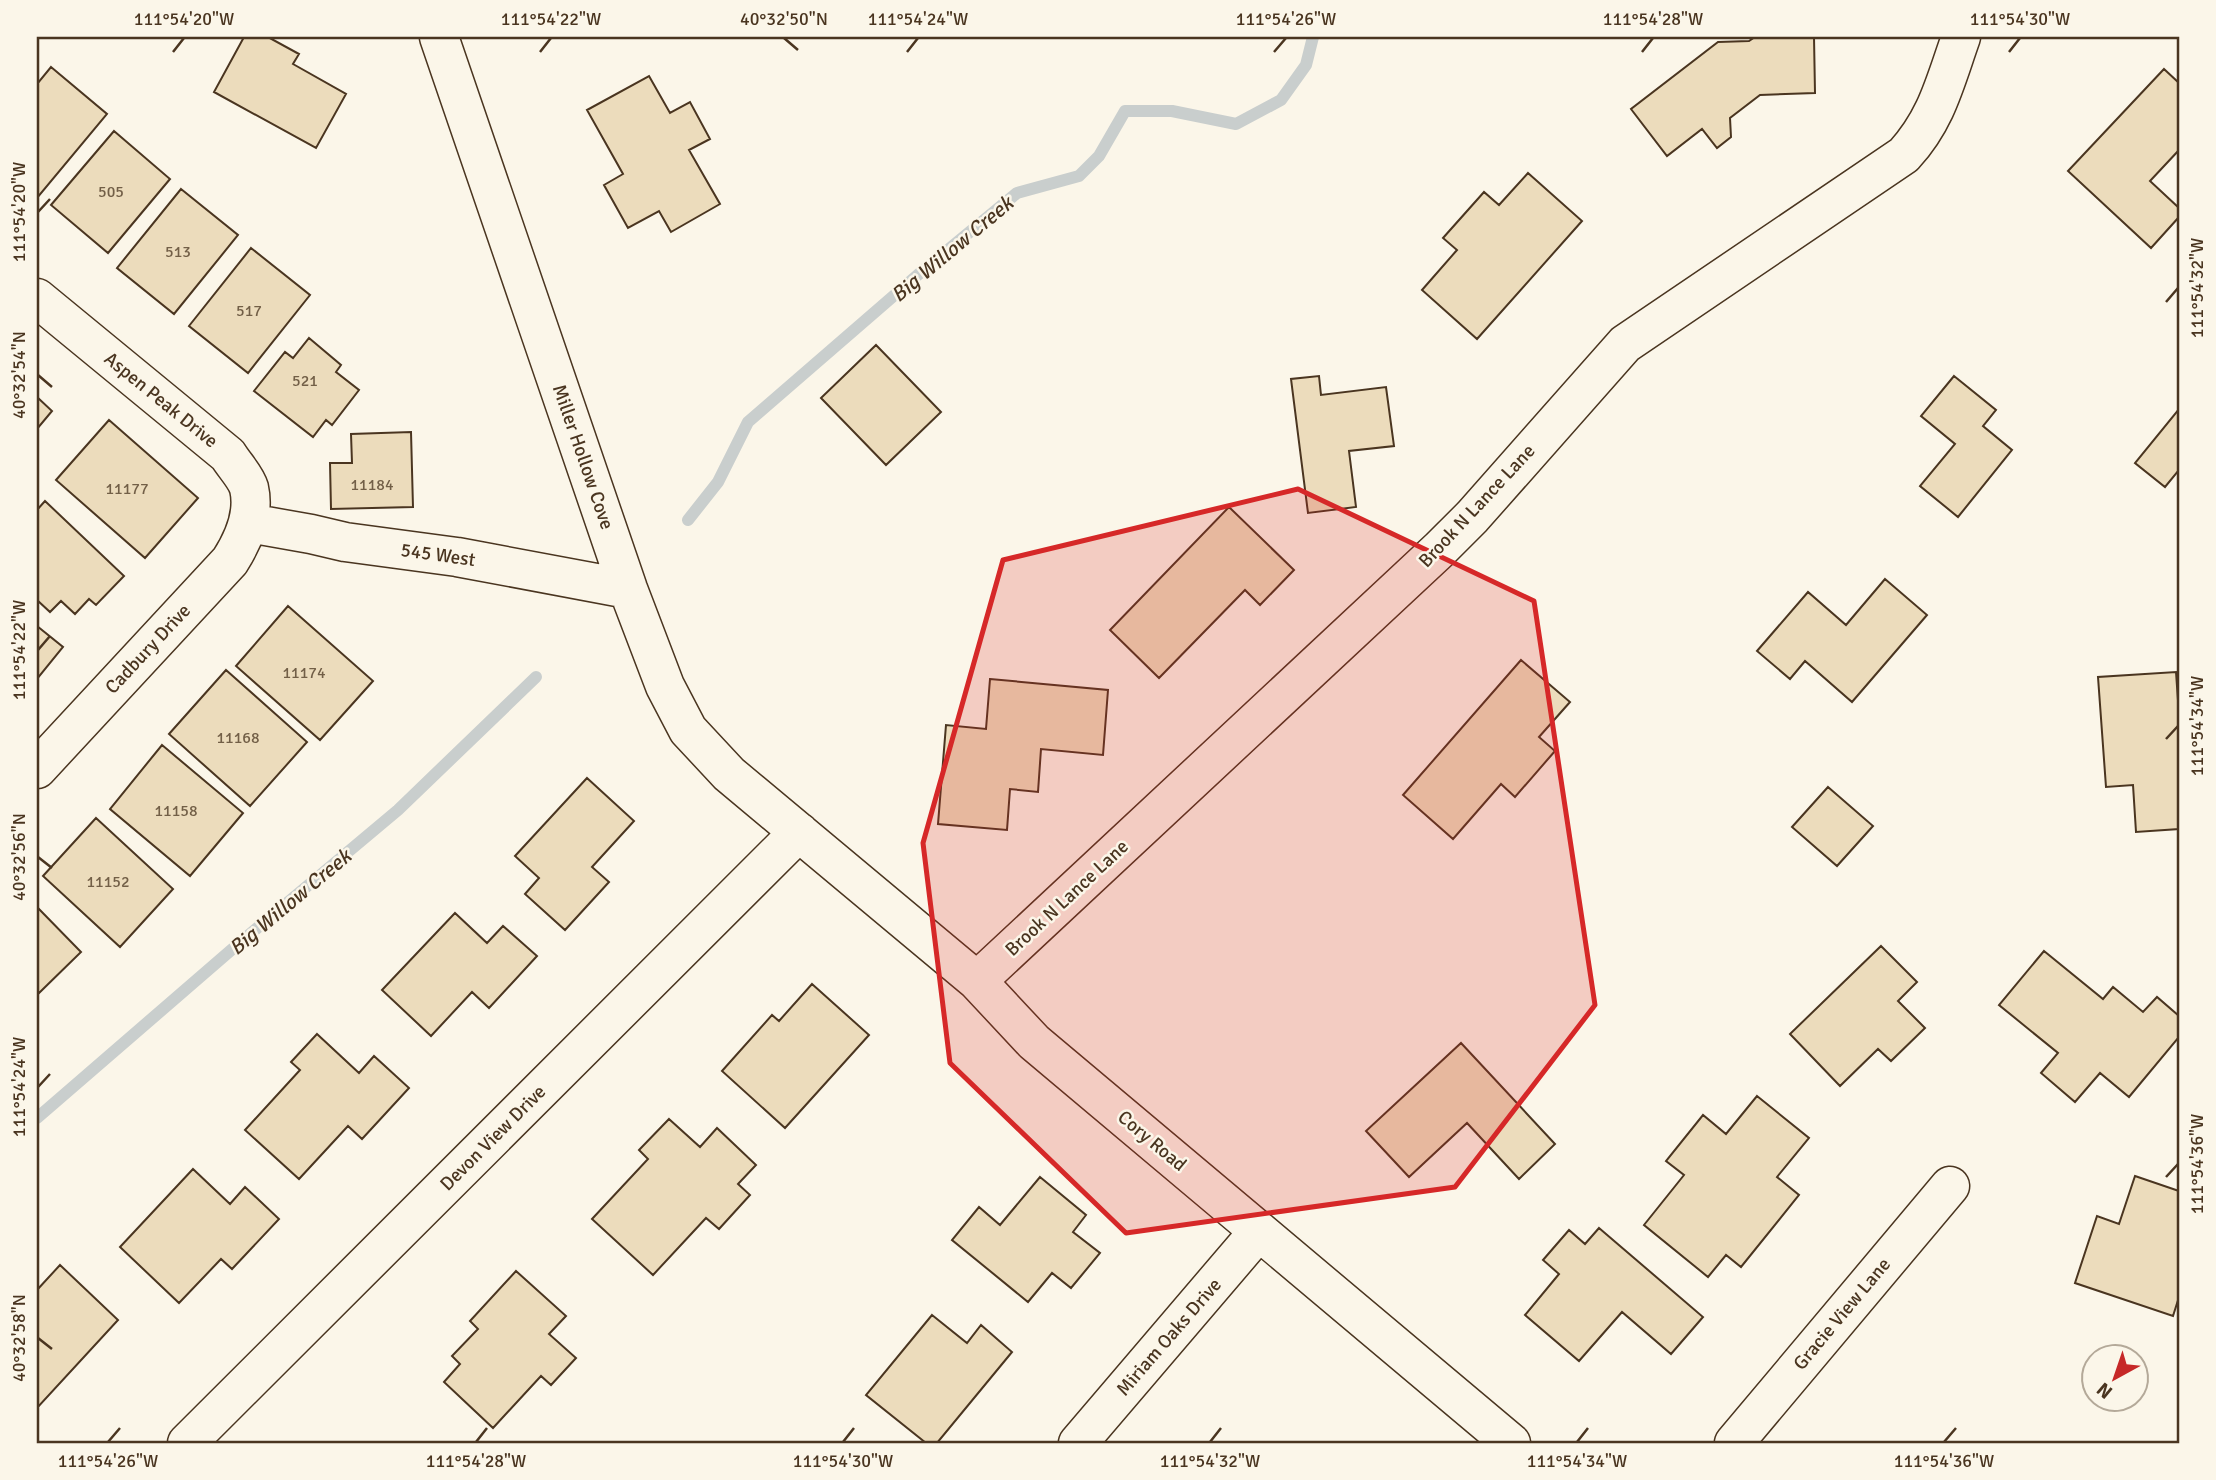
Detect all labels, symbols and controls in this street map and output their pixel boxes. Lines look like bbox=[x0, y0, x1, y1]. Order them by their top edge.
text: 111°54'20"W bbox=[134, 8, 234, 30]
text: 111°54'22"W bbox=[501, 8, 601, 30]
text: 40°32'50"N bbox=[740, 8, 828, 30]
text: 111°54'24"W bbox=[868, 8, 968, 30]
text: 111°54'26"W bbox=[1236, 8, 1336, 30]
text: 111°54'28"W bbox=[1603, 8, 1703, 30]
text: 111°54'30"W bbox=[1970, 8, 2070, 30]
text: 111°54'20"W bbox=[8, 162, 30, 262]
house number: 505 bbox=[98, 182, 124, 202]
water label: Big Willow Creek bbox=[886, 189, 1020, 308]
text: 111°54'32"W bbox=[2186, 238, 2208, 338]
house number: 513 bbox=[165, 242, 191, 262]
house number: 517 bbox=[236, 301, 262, 321]
text: 40°32'54"N bbox=[8, 331, 30, 419]
street label: Aspen Peak Drive bbox=[99, 347, 223, 453]
house number: 521 bbox=[292, 371, 318, 391]
street label: Miller Hollow Cove bbox=[547, 381, 619, 533]
street label: Brook N Lance Lane bbox=[1414, 439, 1540, 573]
house number: 11184 bbox=[350, 475, 394, 495]
house number: 11177 bbox=[105, 479, 149, 499]
street label: 545 West bbox=[399, 538, 477, 572]
street label: Cadbury Drive bbox=[100, 599, 196, 699]
text: 111°54'22"W bbox=[8, 600, 30, 700]
house number: 11174 bbox=[282, 663, 326, 683]
text: 111°54'34"W bbox=[2186, 676, 2208, 776]
house number: 11168 bbox=[216, 728, 260, 748]
house number: 11158 bbox=[154, 801, 198, 821]
text: 40°32'56"N bbox=[8, 813, 30, 901]
street label: Brook N Lance Lane bbox=[1000, 835, 1134, 961]
water label: Big Willow Creek bbox=[224, 842, 358, 961]
house number: 11152 bbox=[86, 872, 130, 892]
text: 111°54'24"W bbox=[8, 1037, 30, 1137]
street label: Devon View Drive bbox=[435, 1080, 551, 1196]
street label: Cory Road bbox=[1113, 1105, 1191, 1177]
text: 111°54'36"W bbox=[2186, 1114, 2208, 1214]
street label: Gracie View Lane bbox=[1788, 1253, 1896, 1375]
street label: Miriam Oaks Drive bbox=[1111, 1273, 1227, 1401]
text: 40°32'58"N bbox=[8, 1294, 30, 1382]
north arrow bbox=[2080, 1344, 2150, 1414]
text: N bbox=[2092, 1377, 2117, 1404]
text: 111°54'26"W bbox=[58, 1450, 158, 1472]
text: 111°54'28"W bbox=[426, 1450, 526, 1472]
text: 111°54'30"W bbox=[793, 1450, 893, 1472]
text: 111°54'32"W bbox=[1160, 1450, 1260, 1472]
text: 111°54'34"W bbox=[1527, 1450, 1627, 1472]
text: 111°54'36"W bbox=[1894, 1450, 1994, 1472]

